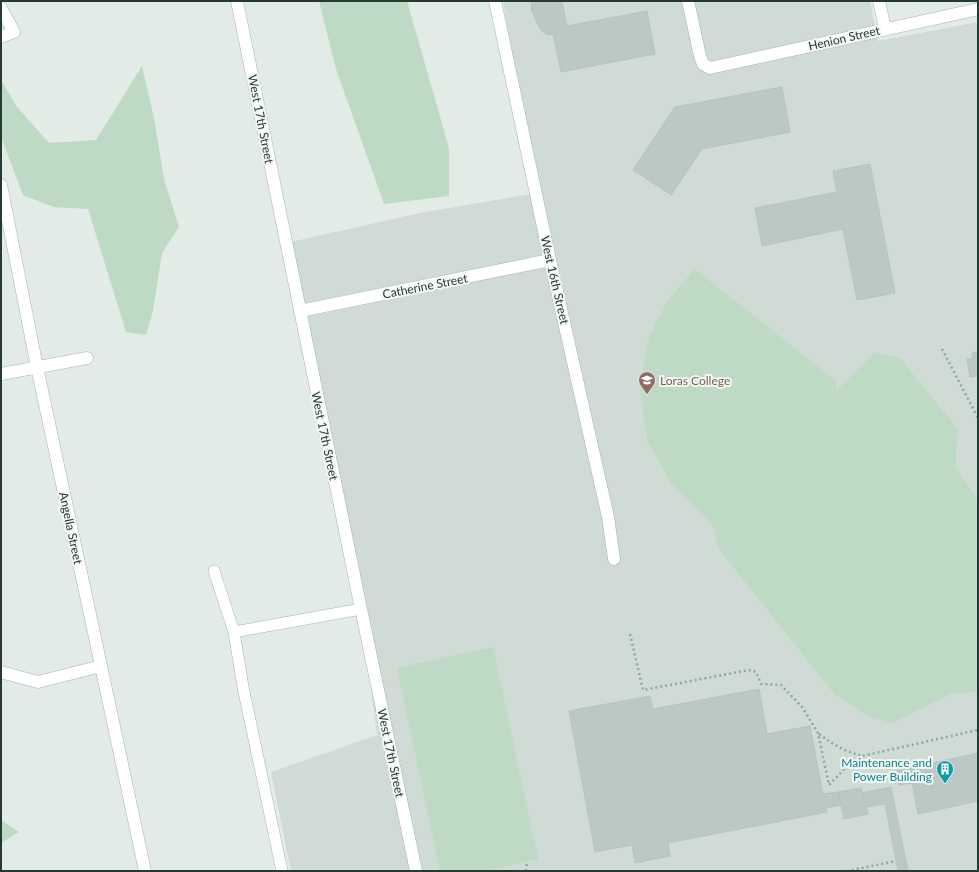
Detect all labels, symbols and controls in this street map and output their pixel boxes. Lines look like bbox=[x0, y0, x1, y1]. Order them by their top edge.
street label: Henion Street bbox=[807, 22, 882, 54]
street label: West 17th Street bbox=[245, 73, 277, 165]
street label: West 16th Street bbox=[538, 234, 573, 326]
street label: Catherine Street bbox=[381, 270, 469, 302]
school or university icon: Loras College bbox=[637, 370, 657, 395]
place label: Loras College bbox=[660, 373, 730, 388]
street label: West 17th Street bbox=[308, 390, 342, 482]
street label: Angella Street bbox=[56, 490, 86, 566]
street label: West 17th Street bbox=[374, 707, 408, 799]
place label: Maintenance and Power Building bbox=[841, 755, 932, 784]
building icon: Maintenance and Power Building bbox=[935, 759, 955, 784]

